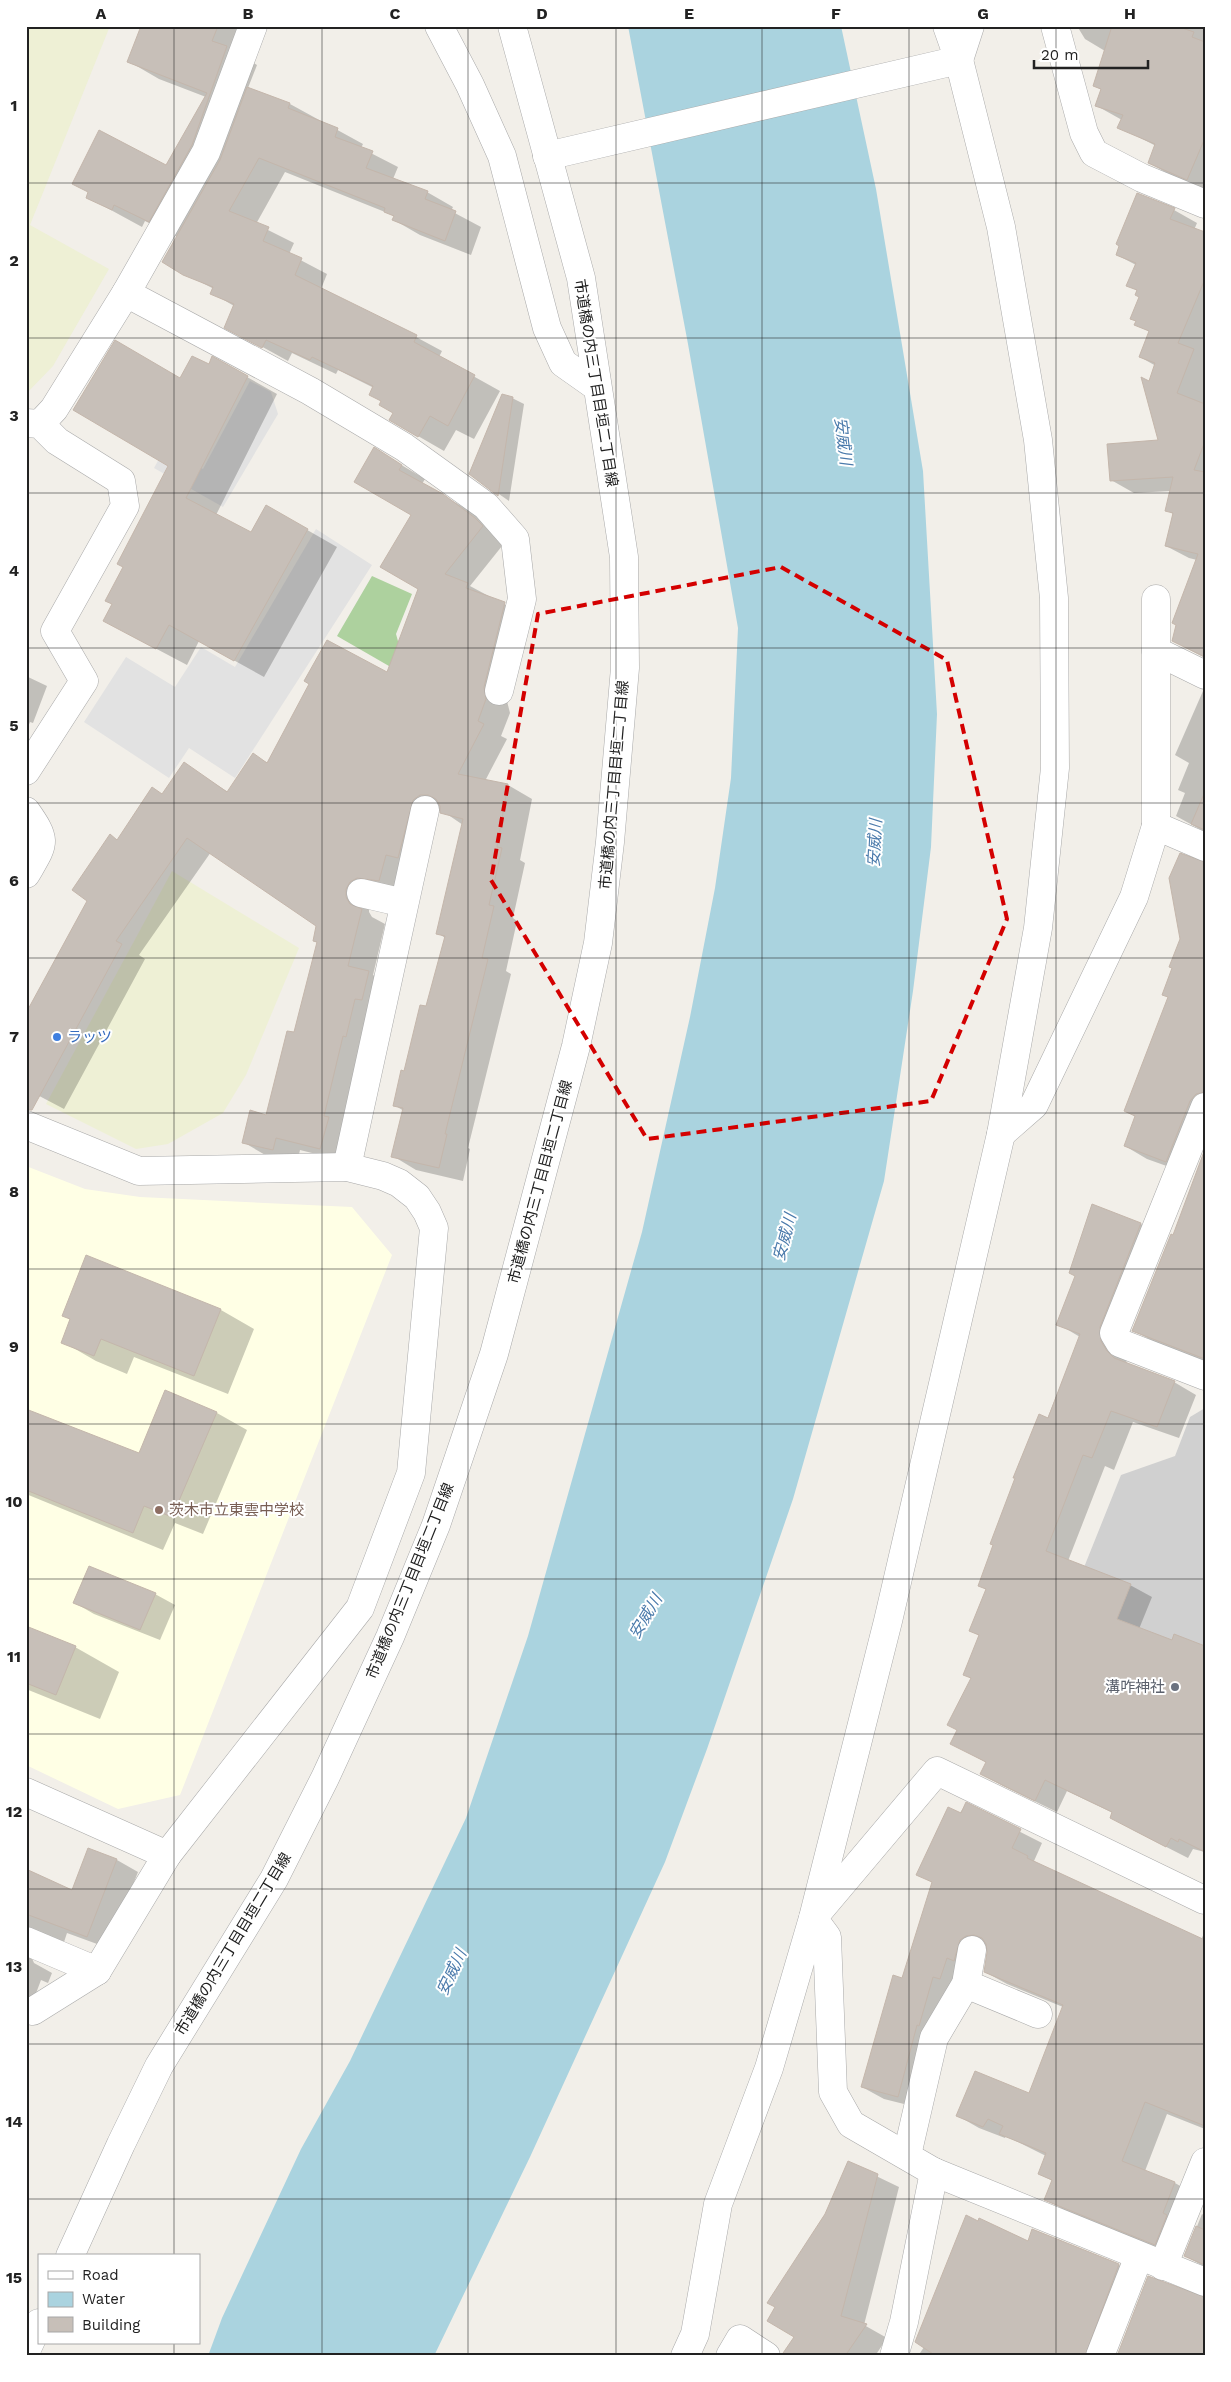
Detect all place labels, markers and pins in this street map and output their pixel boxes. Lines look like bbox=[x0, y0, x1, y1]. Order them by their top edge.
place label: ラッツ bbox=[67, 1028, 112, 1046]
marker: ラッツ bbox=[51, 1031, 63, 1043]
place label: 茨木市立東雲中学校 bbox=[169, 1501, 304, 1519]
marker: 茨木市立東雲中学校 bbox=[153, 1504, 165, 1516]
place label: 溝咋神社 bbox=[1105, 1678, 1165, 1696]
marker: 溝咋神社 bbox=[1169, 1681, 1181, 1693]

